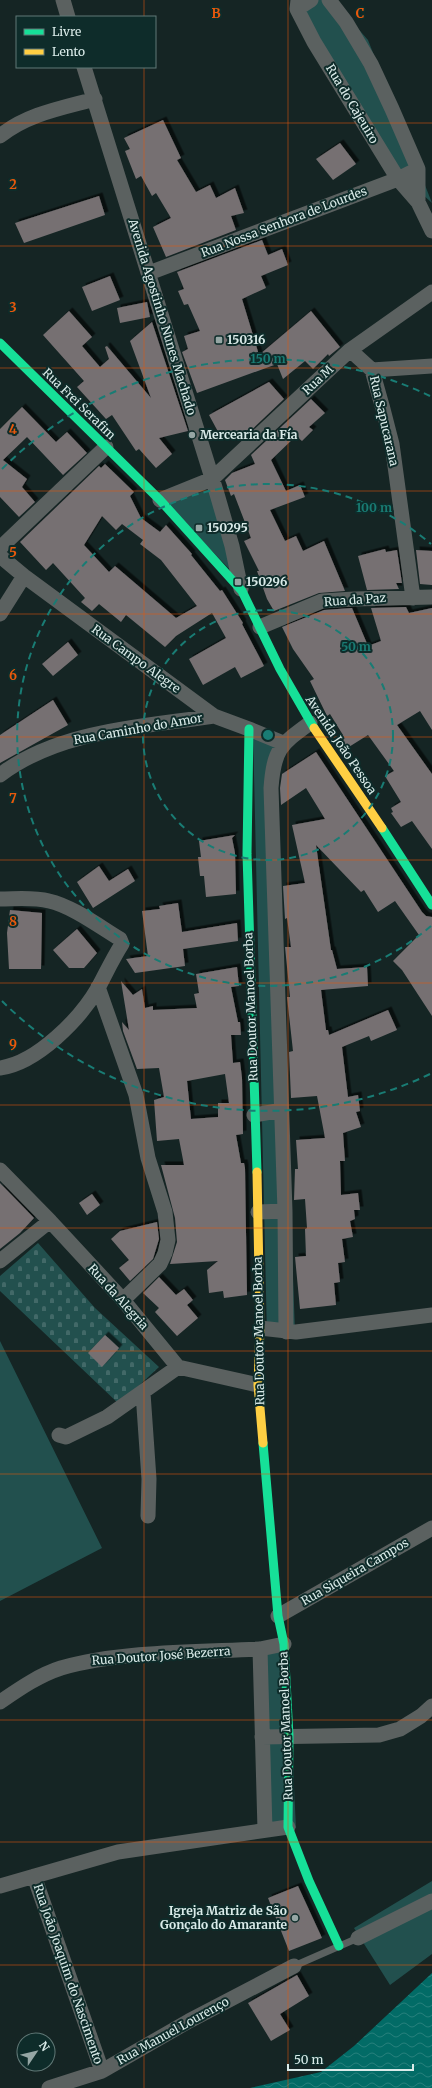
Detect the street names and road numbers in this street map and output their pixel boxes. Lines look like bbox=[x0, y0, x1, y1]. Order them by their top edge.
street label: Rua do Cajeuiro bbox=[323, 61, 382, 146]
street label: Rua Nossa Senhora de Lourdes bbox=[199, 183, 369, 260]
street label: Avenida Agostinho Nunes Machado bbox=[125, 216, 200, 417]
street label: Rua M bbox=[299, 361, 336, 398]
street label: Rua Frei Serafim bbox=[40, 365, 119, 442]
street label: Rua Sapucarana bbox=[367, 374, 402, 468]
street label: Rua da Paz bbox=[323, 590, 387, 609]
street label: Rua Campo Alegre bbox=[89, 621, 184, 696]
street label: Avenida João Pessoa bbox=[302, 692, 380, 797]
street label: Rua Caminho do Amor bbox=[72, 710, 204, 747]
street label: Rua Doutor Manoel Borba bbox=[240, 932, 261, 1082]
street label: Rua Doutor Manoel Borba bbox=[250, 1256, 267, 1406]
street label: Rua da Alegria bbox=[85, 1261, 152, 1333]
street label: Rua Siqueira Campos bbox=[298, 1535, 411, 1608]
street label: Rua Doutor José Bezerra bbox=[91, 1643, 231, 1668]
street label: Rua Doutor Manoel Borba bbox=[275, 1651, 296, 1801]
street label: Rua João Joaquim do Nascimento bbox=[30, 1882, 106, 2066]
street label: Rua Manuel Lourenço bbox=[114, 1994, 231, 2068]

